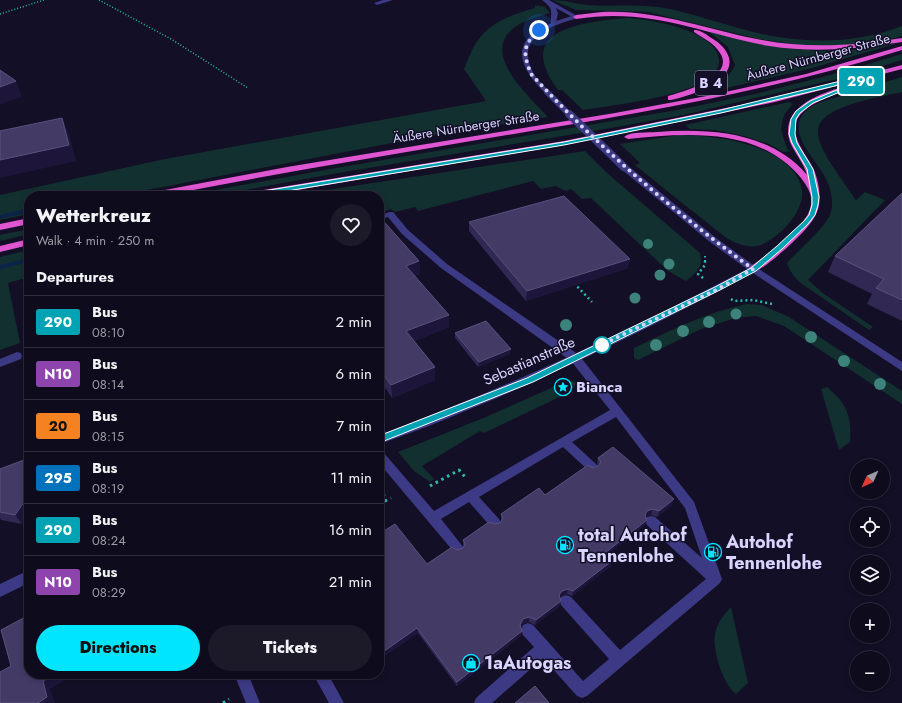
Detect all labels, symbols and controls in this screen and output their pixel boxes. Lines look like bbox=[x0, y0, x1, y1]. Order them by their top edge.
your location bbox=[529, 20, 549, 40]
street label: Äußere Nürnberger Straße bbox=[744, 29, 892, 85]
line badge: 290 bbox=[838, 68, 884, 94]
road number: B 4 bbox=[695, 71, 727, 95]
text: 290 bbox=[847, 71, 875, 91]
street label: Äußere Nürnberger Straße bbox=[391, 106, 541, 148]
text: Wetterkreuz bbox=[36, 202, 151, 229]
button: heart bbox=[330, 204, 372, 246]
text: Walk · 4 min · 250 m bbox=[36, 231, 154, 250]
text: Departures bbox=[36, 266, 114, 288]
text: Bus bbox=[92, 301, 117, 323]
text: 2 min bbox=[335, 311, 372, 333]
text: 290 bbox=[44, 312, 72, 332]
text: 08:10 bbox=[92, 323, 124, 342]
street label: Sebastianstraße bbox=[480, 331, 579, 391]
unlabelled marker bbox=[593, 336, 611, 354]
text: Bus bbox=[92, 353, 117, 375]
text: 6 min bbox=[335, 363, 372, 385]
text: N10 bbox=[44, 364, 72, 384]
text: 08:14 bbox=[92, 375, 124, 394]
place label: Bianca bbox=[576, 376, 622, 398]
place icon: Bianca bbox=[553, 377, 573, 397]
text: Bus bbox=[92, 405, 117, 427]
text: 7 min bbox=[336, 415, 372, 437]
text: 20 bbox=[49, 416, 67, 436]
text: 08:15 bbox=[92, 427, 124, 446]
text: Bus bbox=[92, 457, 117, 479]
north arrow bbox=[850, 459, 890, 499]
map controls bbox=[850, 459, 890, 691]
text: 11 min bbox=[331, 467, 372, 489]
text: 295 bbox=[44, 468, 72, 488]
text: 08:19 bbox=[92, 479, 124, 498]
button: locate bbox=[850, 507, 890, 547]
text: Bus bbox=[92, 509, 117, 531]
text: 16 min bbox=[329, 519, 372, 541]
text: 290 bbox=[44, 520, 72, 540]
place label: total Autohof Tennenlohe bbox=[578, 522, 687, 569]
place label: Autohof Tennenlohe bbox=[725, 529, 822, 576]
text: 08:24 bbox=[92, 531, 126, 550]
fuel station icon: total Autohof Tennenlohe bbox=[555, 535, 575, 555]
fuel station icon: Autohof Tennenlohe bbox=[703, 542, 723, 562]
button: layers bbox=[850, 555, 890, 595]
text: Bus bbox=[92, 561, 117, 583]
text: 21 min bbox=[329, 571, 372, 593]
text: N10 bbox=[44, 572, 72, 592]
text: 08:29 bbox=[92, 583, 126, 602]
button: + bbox=[850, 603, 890, 643]
button: Directions bbox=[36, 625, 200, 671]
button: Tickets bbox=[208, 625, 372, 671]
place label: 1aAutogas bbox=[484, 650, 571, 676]
button: − bbox=[850, 651, 890, 691]
shop icon: 1aAutogas bbox=[461, 653, 481, 673]

